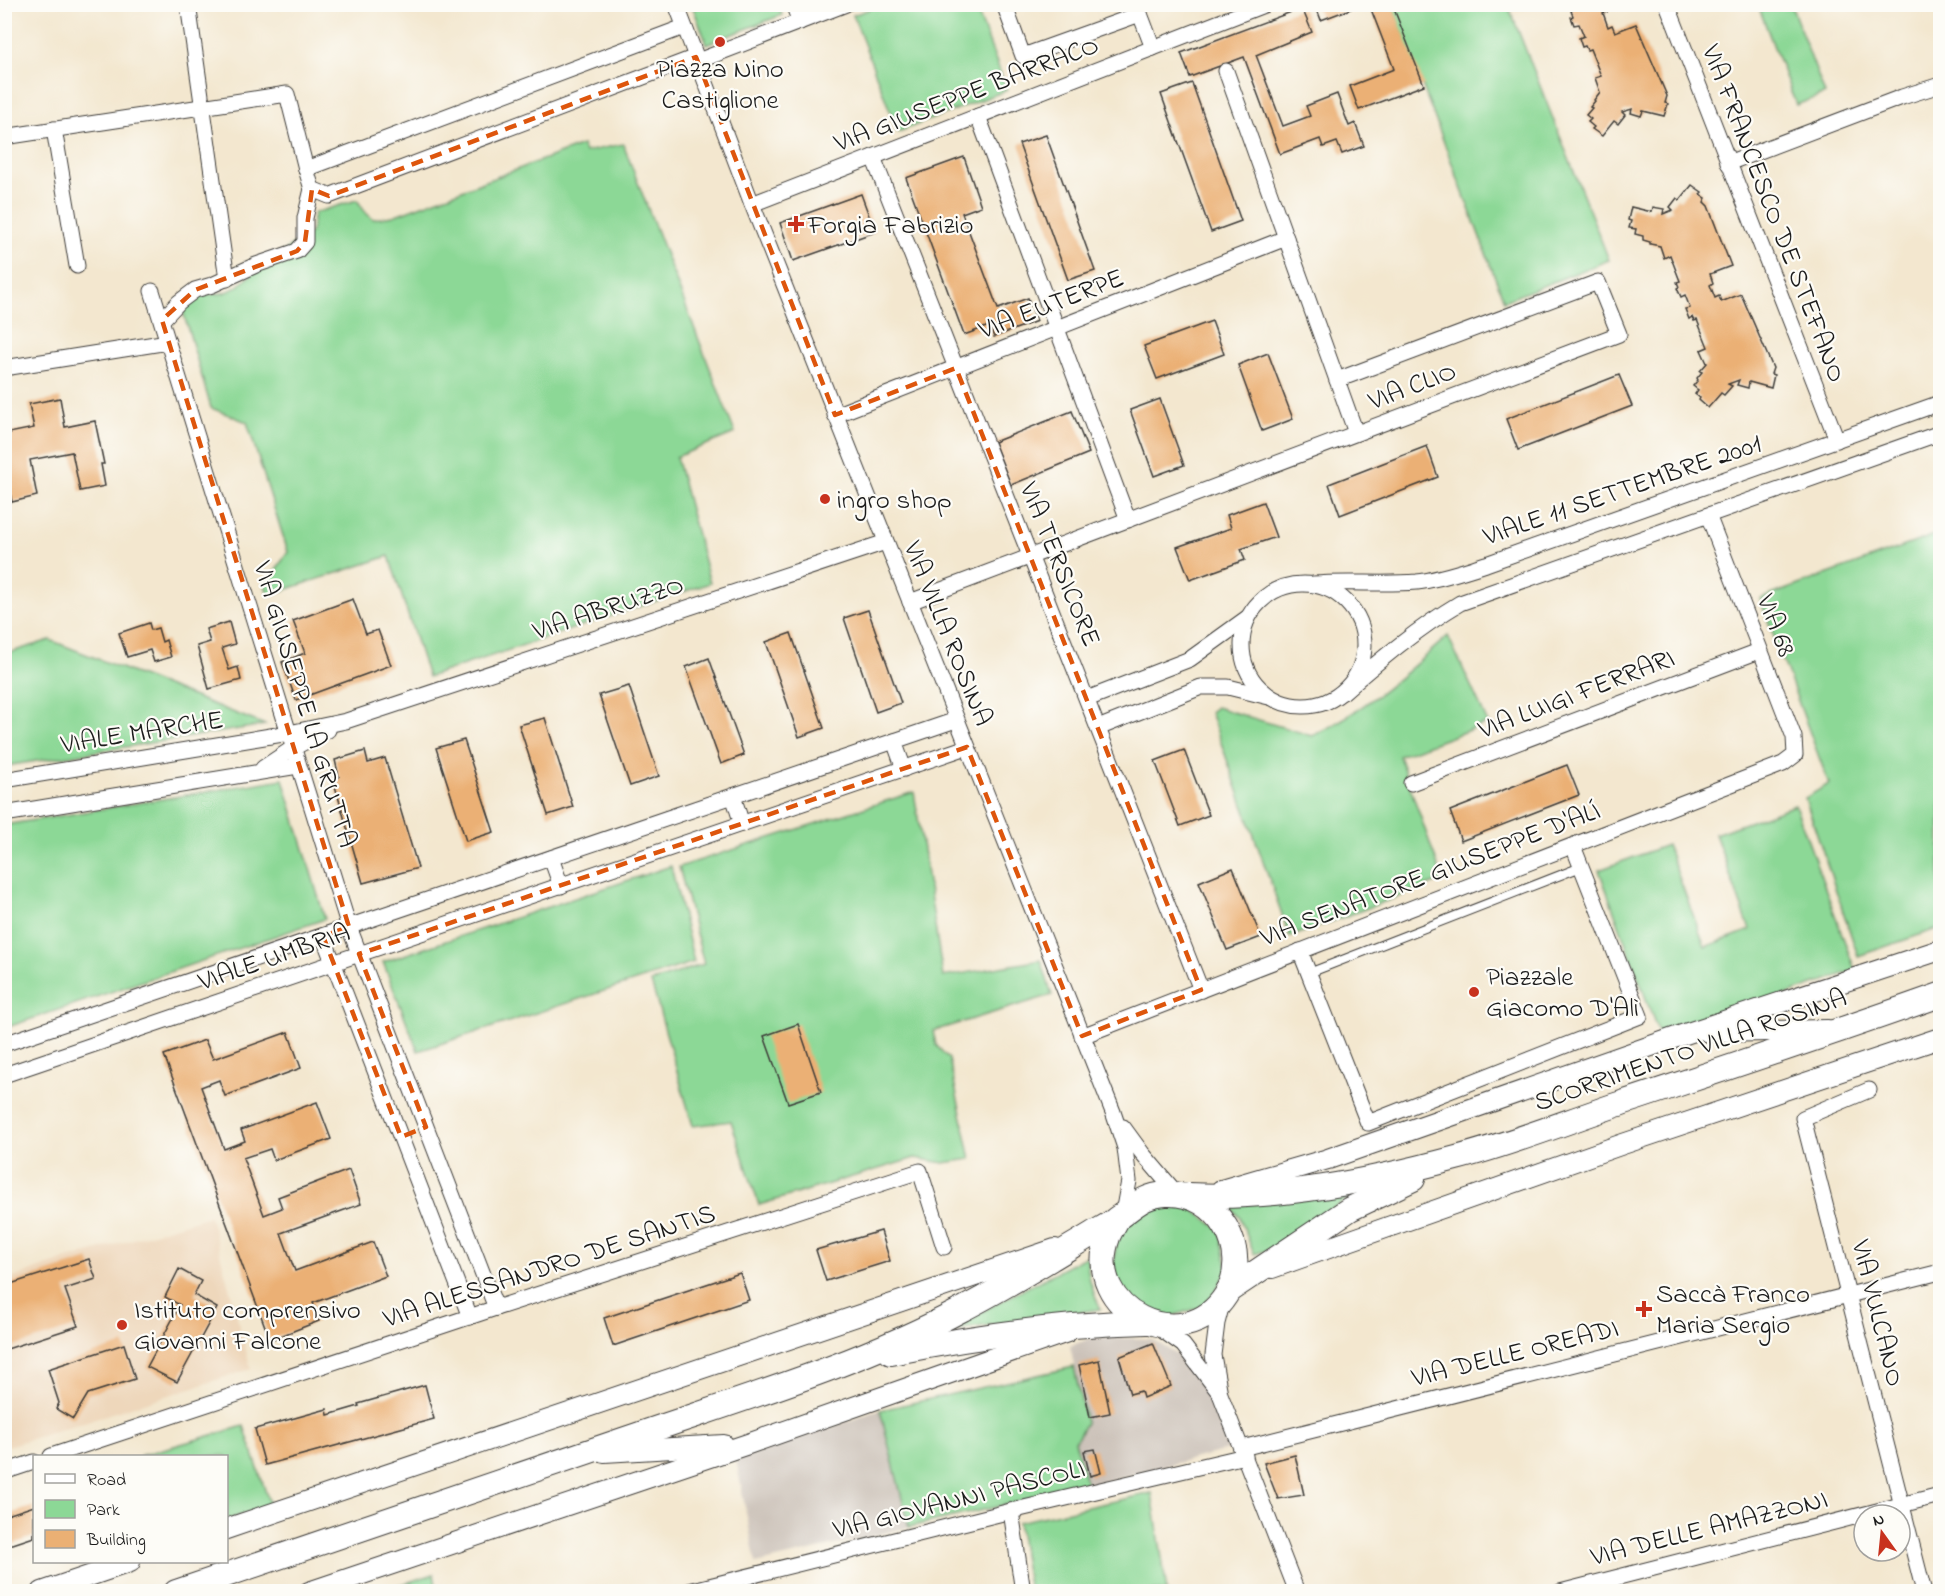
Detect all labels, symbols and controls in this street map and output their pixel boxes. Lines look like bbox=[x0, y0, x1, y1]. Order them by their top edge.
street label: VIA GIUSEPPE BARRACO bbox=[828, 27, 1105, 164]
marker: Piazza Nino Castiglione bbox=[713, 35, 727, 49]
street label: VIA FRANCESCO DE STEFANO bbox=[1690, 38, 1855, 388]
place label: Piazza Nino Castiglione bbox=[656, 51, 784, 121]
place label: Forgia Fabrizio bbox=[807, 207, 974, 246]
marker: Forgia Fabrizio bbox=[789, 217, 803, 231]
street label: VIA EUTERPE bbox=[973, 260, 1130, 351]
street label: VIA CLIO bbox=[1362, 353, 1463, 422]
street label: VIALE 11 SETTEMBRE 2001 bbox=[1478, 425, 1767, 558]
street label: VIA TERSICORE bbox=[1008, 476, 1109, 653]
place label: ingro shop bbox=[837, 482, 952, 521]
marker: ingro shop bbox=[818, 492, 832, 506]
street label: VIA VILLA ROSINA bbox=[891, 535, 1002, 732]
street label: VIA GIUSEPPE LA GRUTTA bbox=[241, 556, 366, 853]
street label: VIA ABRUZZO bbox=[527, 567, 689, 652]
street label: VIA 68 bbox=[1745, 588, 1804, 663]
street label: VIA LUIGI FERRARI bbox=[1472, 640, 1681, 751]
street label: VIALE MARCHE bbox=[57, 701, 226, 766]
street label: VIA SENATORE GIUSEPPE D'ALÍ bbox=[1254, 792, 1607, 959]
street label: VIALE UMBRIA bbox=[193, 914, 356, 1003]
place label: Piazzale Giacomo D'Alì bbox=[1486, 959, 1639, 1029]
street label: SCORRIMENTO VILLA ROSINA bbox=[1529, 979, 1852, 1123]
marker: Piazzale Giacomo D'Alì bbox=[1467, 985, 1481, 999]
street label: VIA ALESSANDRO DE SANTIS bbox=[378, 1195, 721, 1340]
street label: VIA VULCANO bbox=[1839, 1235, 1914, 1391]
place label: Saccà Franco Maria Sergio bbox=[1656, 1276, 1810, 1346]
place label: Istituto comprensivo Giovanni Falcone bbox=[134, 1292, 361, 1362]
marker: Saccà Franco Maria Sergio bbox=[1637, 1302, 1651, 1316]
street label: VIA DELLE OREADI bbox=[1407, 1310, 1623, 1399]
marker: Istituto comprensivo Giovanni Falcone bbox=[115, 1318, 129, 1332]
street label: VIA GIOVANNI PASCOLI bbox=[829, 1450, 1090, 1551]
legend bbox=[33, 1455, 228, 1563]
text: Road bbox=[87, 1468, 126, 1494]
street label: VIA DELLE AMAZZONI bbox=[1586, 1481, 1832, 1578]
text: Park bbox=[87, 1498, 120, 1524]
north arrow bbox=[1852, 1503, 1912, 1563]
text: N bbox=[1870, 1507, 1887, 1533]
text: Building bbox=[86, 1528, 146, 1555]

